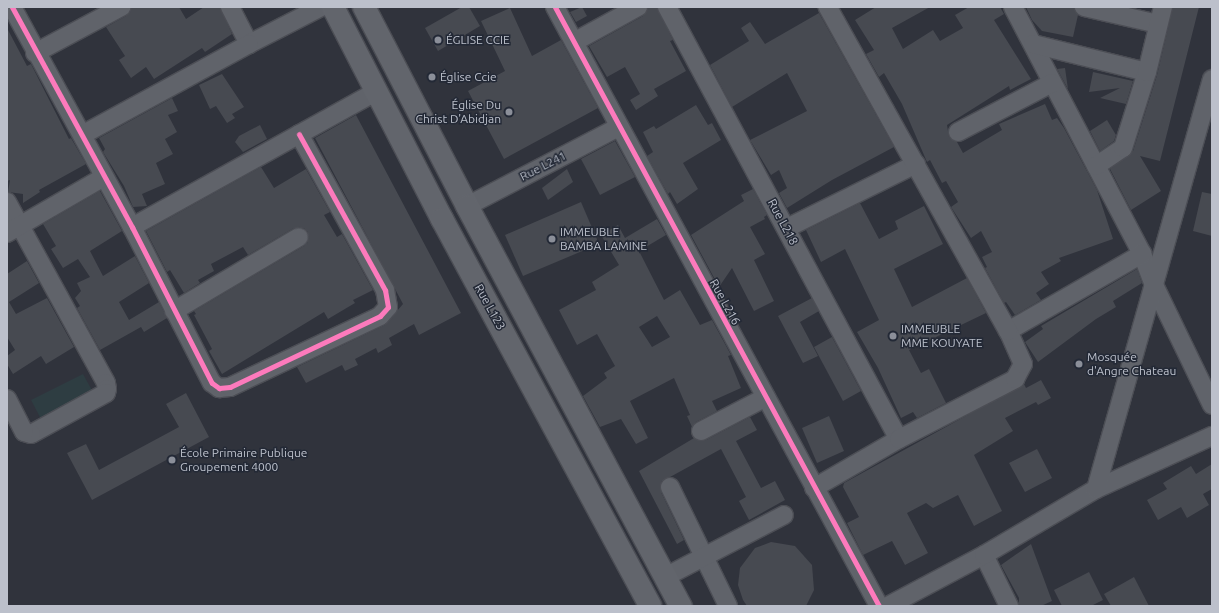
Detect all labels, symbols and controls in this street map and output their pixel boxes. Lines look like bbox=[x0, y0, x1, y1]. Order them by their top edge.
place label: ÉGLISE CCIE bbox=[446, 33, 510, 47]
marker: ÉGLISE CCIE bbox=[433, 35, 443, 45]
place label: Église Ccie bbox=[440, 70, 497, 84]
marker: Église Ccie bbox=[427, 72, 437, 82]
place label: Église Du Christ D'Abidjan bbox=[416, 98, 501, 126]
marker: Église Du Christ D'Abidjan bbox=[504, 107, 514, 117]
street label: Rue L241 bbox=[517, 148, 569, 184]
street label: Rue L218 bbox=[765, 196, 801, 248]
place label: IMMEUBLE BAMBA LAMINE bbox=[560, 225, 647, 253]
marker: IMMEUBLE BAMBA LAMINE bbox=[547, 234, 557, 244]
street label: Rue L216 bbox=[707, 277, 743, 327]
street label: Rue L123 bbox=[472, 282, 508, 332]
place label: IMMEUBLE MME KOUYATE bbox=[901, 322, 982, 350]
marker: IMMEUBLE MME KOUYATE bbox=[888, 331, 898, 341]
place label: Mosquée d'Angre Chateau bbox=[1087, 350, 1176, 378]
marker: Mosquée d'Angre Chateau bbox=[1074, 359, 1084, 369]
place label: École Primaire Publique Groupement 4000 bbox=[180, 446, 307, 474]
marker: École Primaire Publique Groupement 4000 bbox=[167, 455, 177, 465]

